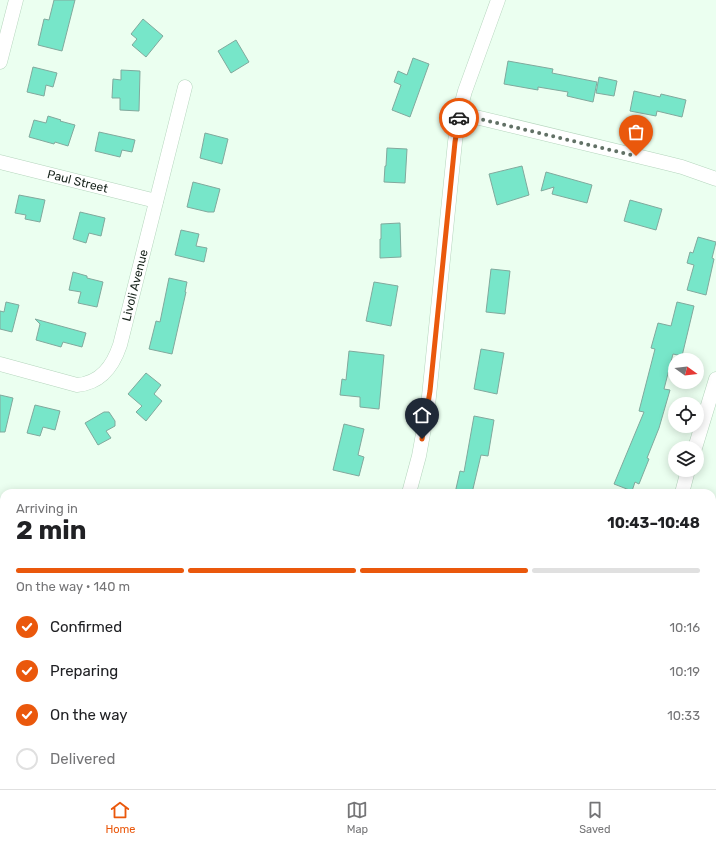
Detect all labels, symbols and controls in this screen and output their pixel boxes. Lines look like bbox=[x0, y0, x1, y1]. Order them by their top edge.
courier bbox=[439, 98, 479, 138]
icon: car bbox=[448, 107, 470, 129]
pin bbox=[619, 115, 653, 156]
icon: bag bbox=[625, 121, 647, 143]
street label: Paul Street bbox=[46, 167, 110, 196]
street label: Livoli Avenue bbox=[119, 248, 151, 323]
north arrow bbox=[668, 353, 704, 389]
map controls bbox=[668, 353, 704, 477]
button: locate bbox=[668, 397, 704, 433]
pin bbox=[405, 398, 439, 439]
icon: home bbox=[411, 404, 433, 426]
button: layers bbox=[668, 441, 704, 477]
text: Arriving in bbox=[16, 501, 78, 516]
text: 10:43–10:48 bbox=[607, 514, 700, 532]
text: 2 min bbox=[16, 515, 86, 546]
text: On the way · 140 m bbox=[16, 579, 130, 594]
icon: check bbox=[16, 616, 38, 638]
text: Confirmed bbox=[50, 618, 122, 636]
text: 10:16 bbox=[669, 620, 700, 635]
icon: check bbox=[16, 660, 38, 682]
text: Preparing bbox=[50, 662, 118, 680]
text: 10:19 bbox=[670, 664, 700, 679]
icon: check bbox=[16, 704, 38, 726]
text: On the way bbox=[50, 706, 128, 724]
text: 10:33 bbox=[667, 708, 700, 723]
text: Delivered bbox=[50, 750, 115, 768]
tab: Home bbox=[105, 799, 136, 836]
tab: Map bbox=[346, 799, 368, 836]
tab: Saved bbox=[579, 799, 611, 836]

